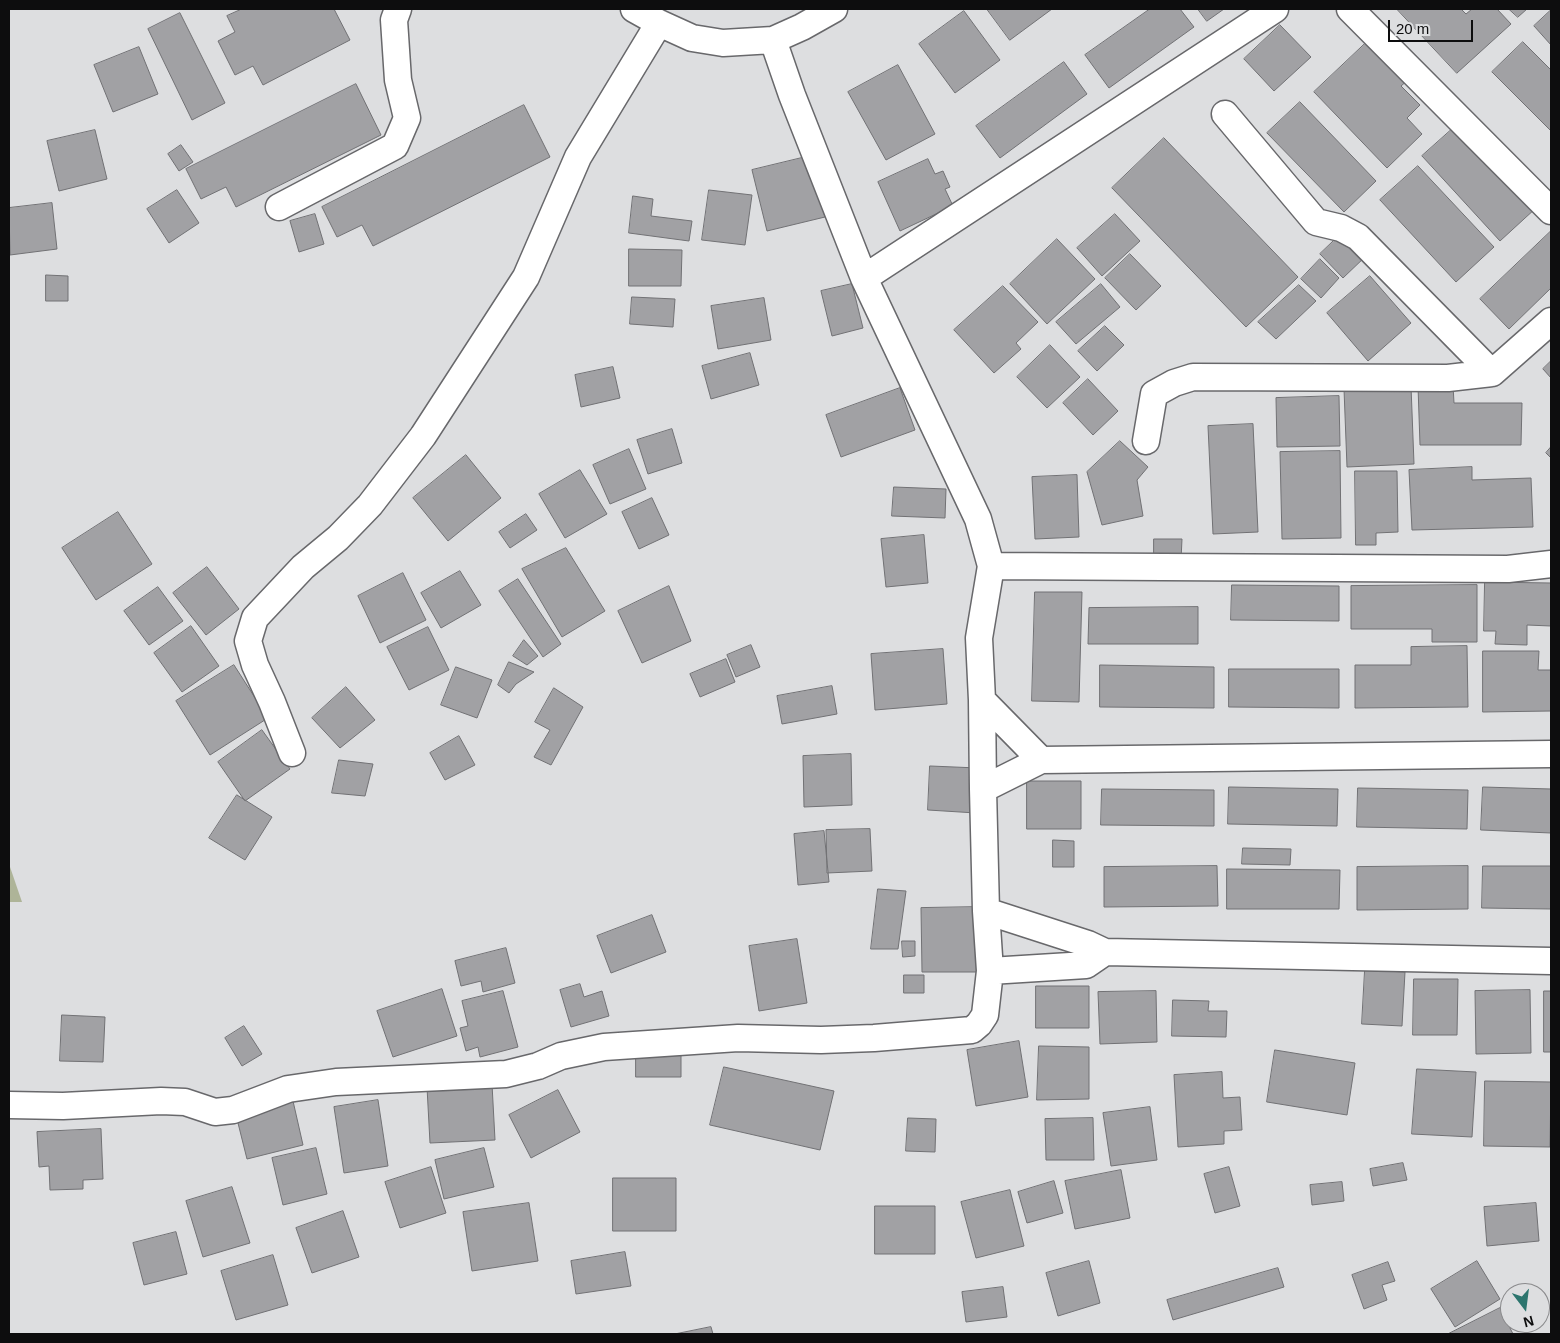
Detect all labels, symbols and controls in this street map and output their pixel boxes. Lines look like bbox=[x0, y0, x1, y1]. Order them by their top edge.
scale bar bbox=[1390, 10, 1475, 42]
text: 20 m bbox=[1396, 20, 1429, 37]
north arrow bbox=[1500, 1283, 1550, 1333]
text: N bbox=[1522, 1312, 1536, 1331]

